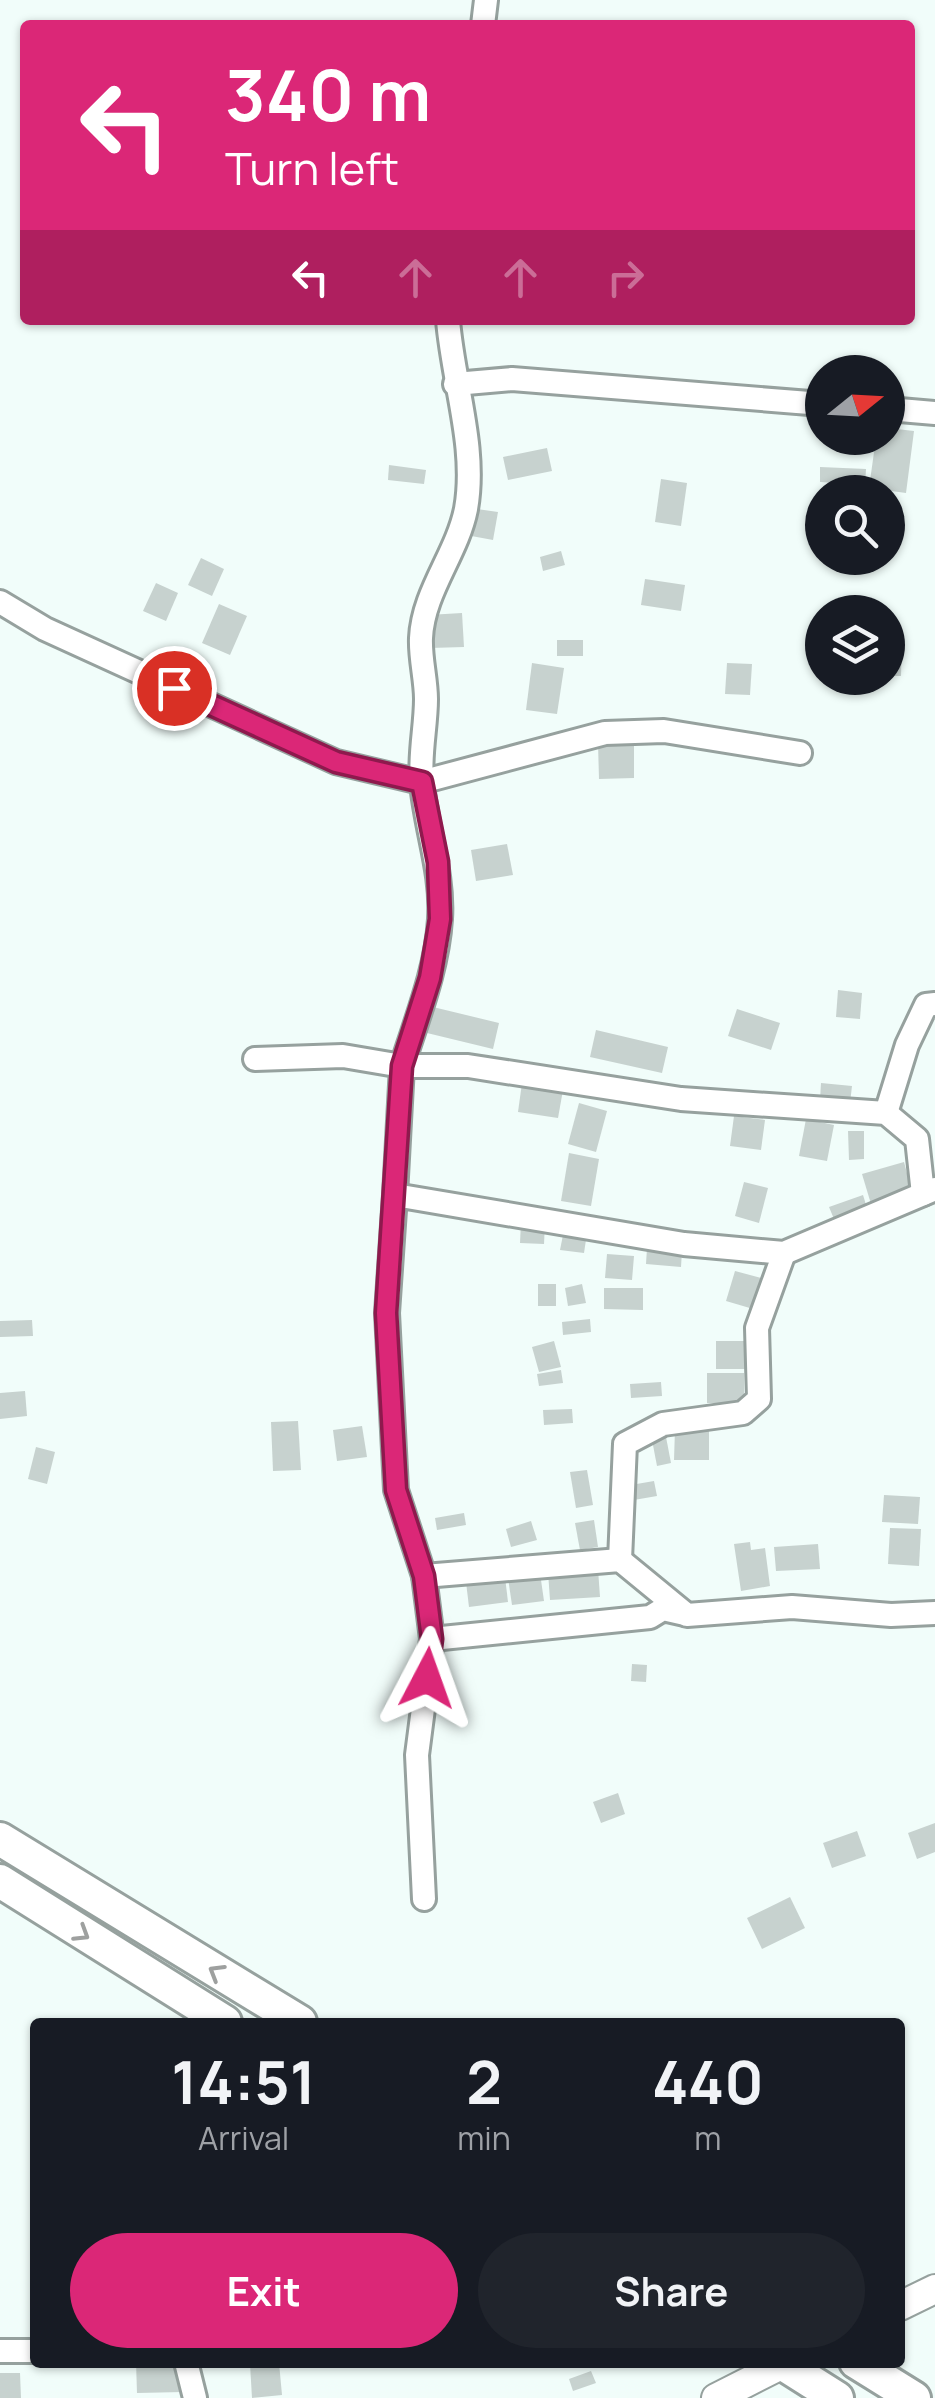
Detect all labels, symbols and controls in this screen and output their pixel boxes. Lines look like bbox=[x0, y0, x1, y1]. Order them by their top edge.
text: 340 m bbox=[225, 46, 431, 142]
icon: left bbox=[60, 60, 190, 190]
text: Turn left bbox=[225, 137, 399, 199]
icon: left bbox=[283, 250, 338, 305]
icon: ahead bbox=[388, 250, 443, 305]
icon: ahead bbox=[493, 250, 548, 305]
icon: right bbox=[598, 250, 653, 305]
north arrow bbox=[805, 355, 905, 455]
map controls bbox=[805, 355, 905, 695]
button: search bbox=[805, 475, 905, 575]
button: layers bbox=[805, 595, 905, 695]
pin bbox=[132, 646, 217, 731]
icon: arrive bbox=[147, 661, 202, 716]
position arrow bbox=[375, 1626, 479, 1730]
one-way arrow bbox=[71, 1922, 89, 1941]
one-way arrow bbox=[209, 1965, 227, 1984]
text: 14:51 bbox=[171, 2040, 316, 2122]
text: 2 bbox=[466, 2040, 502, 2122]
text: 440 bbox=[652, 2040, 764, 2122]
text: Arrival bbox=[198, 2116, 289, 2160]
text: min bbox=[457, 2116, 511, 2160]
text: m bbox=[694, 2116, 721, 2160]
button: Exit bbox=[70, 2233, 458, 2348]
button: Share bbox=[478, 2233, 865, 2348]

